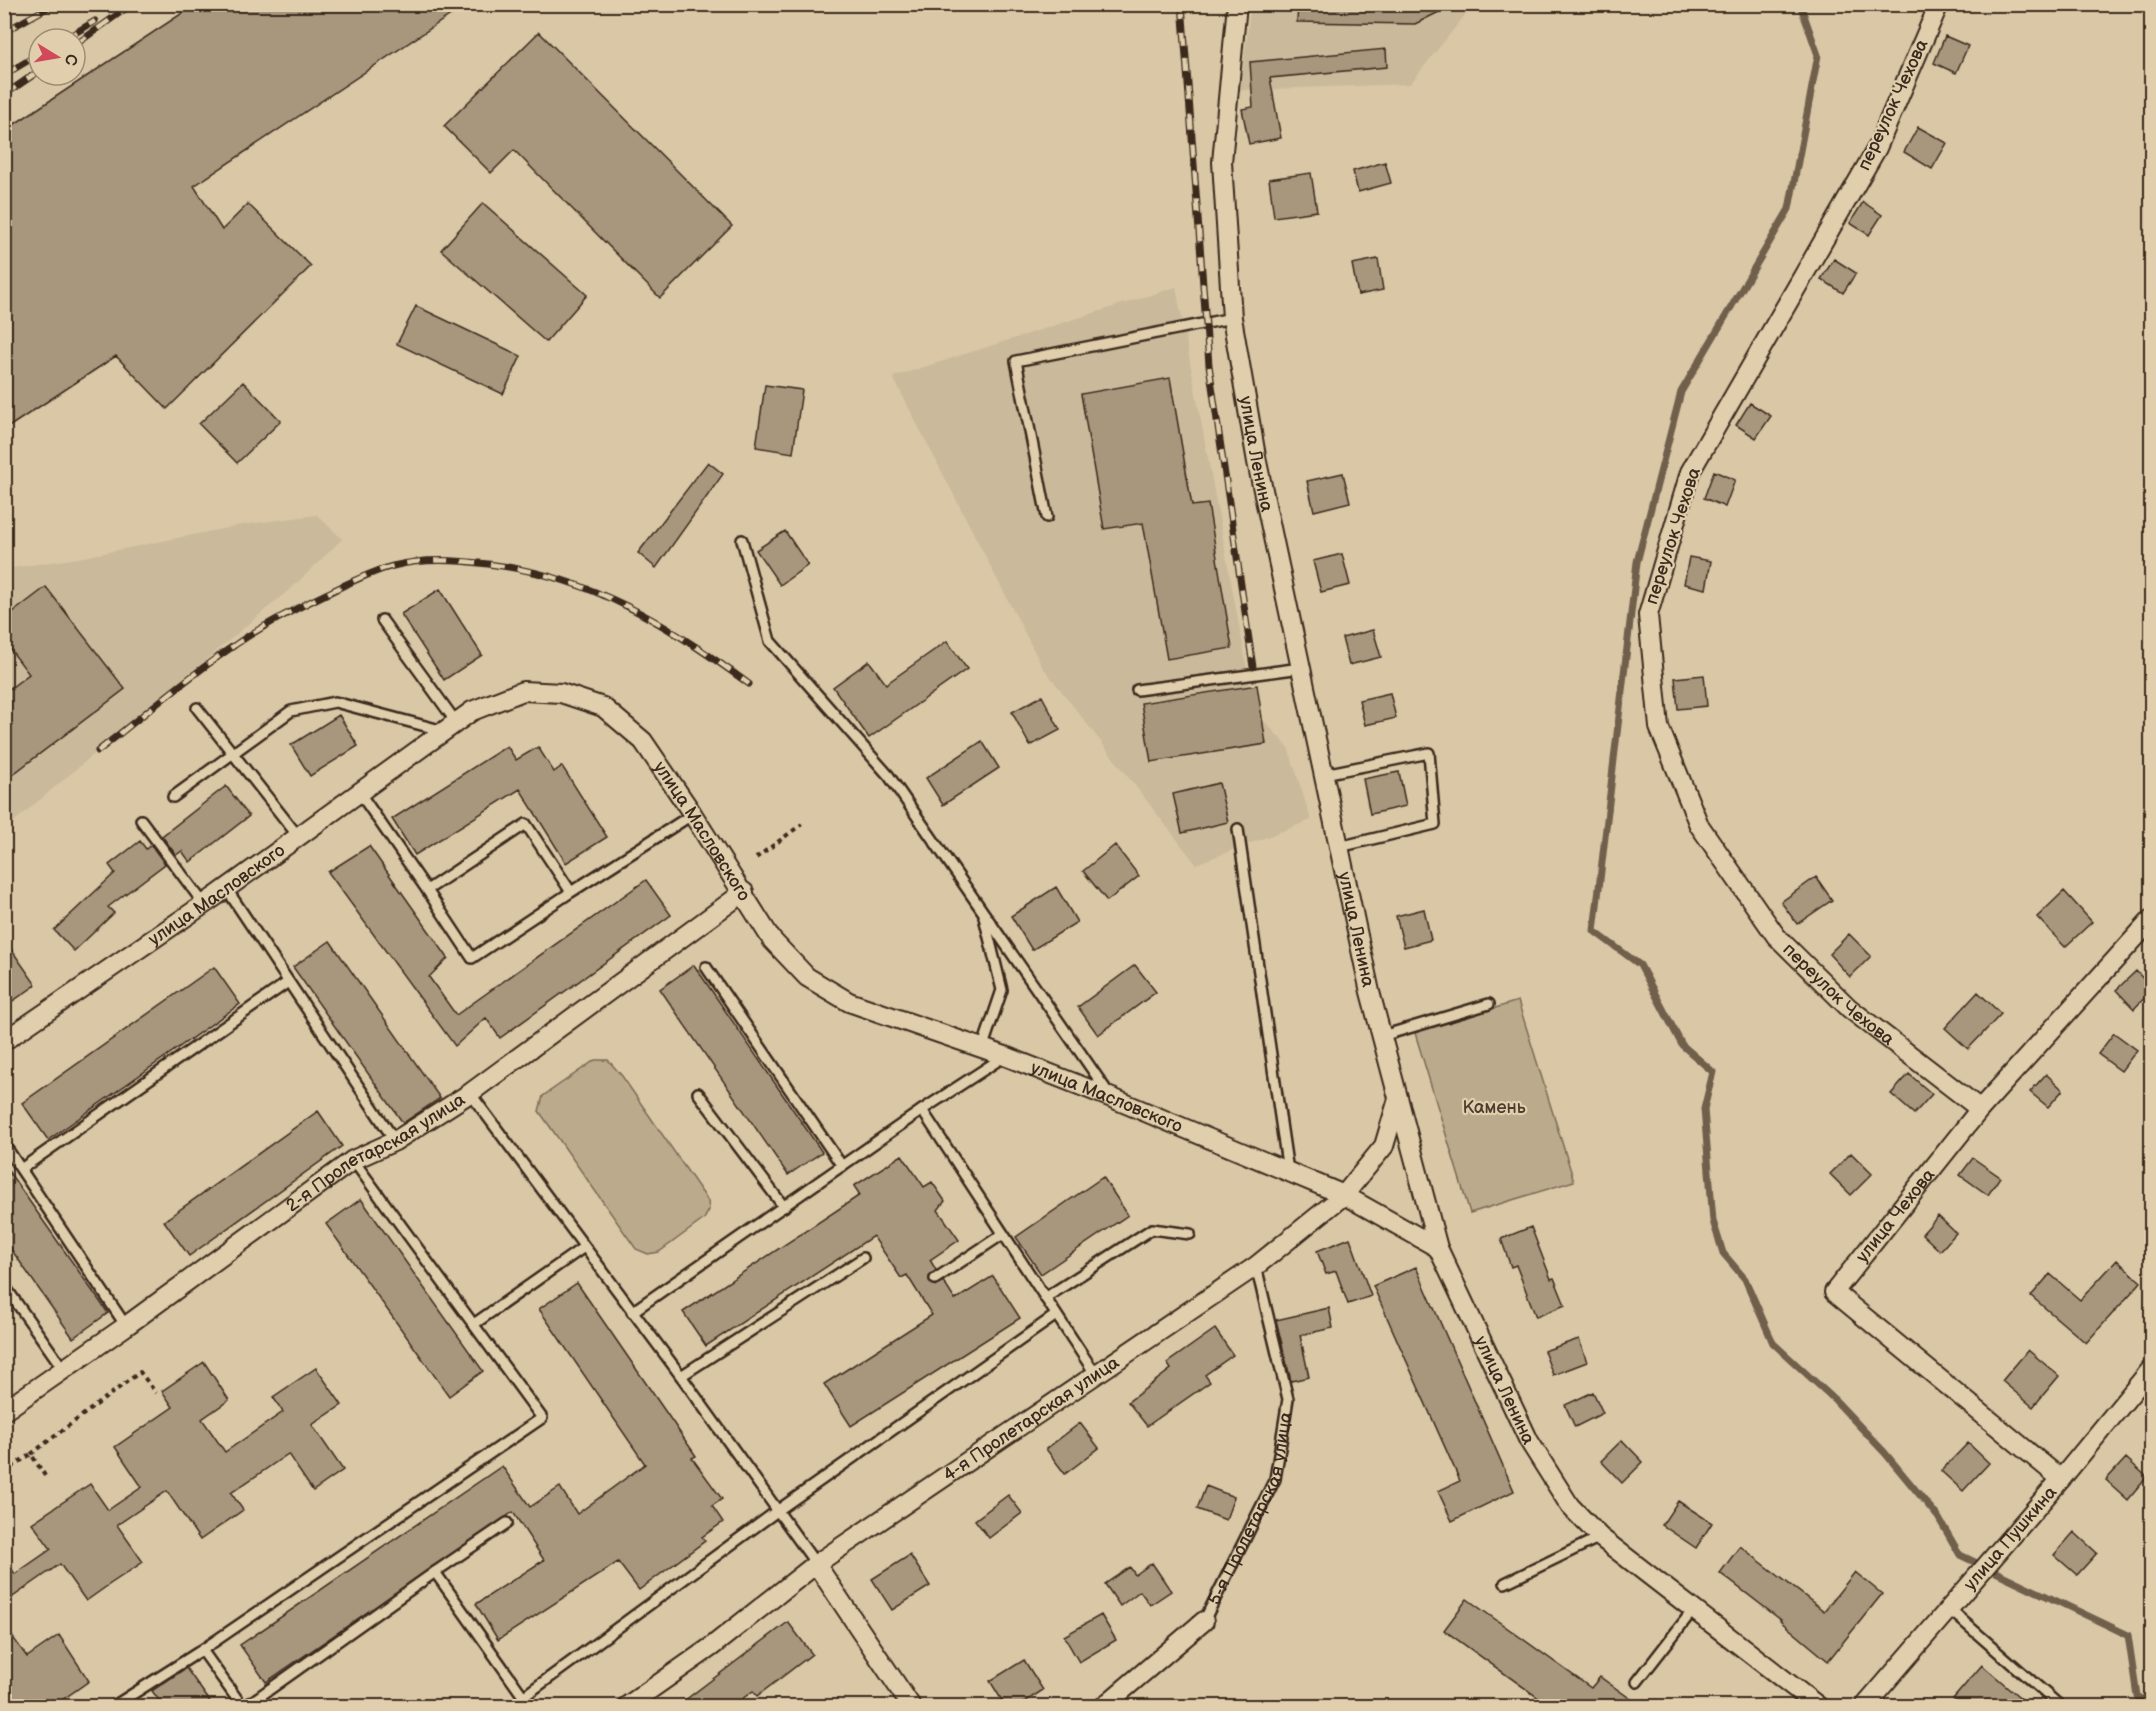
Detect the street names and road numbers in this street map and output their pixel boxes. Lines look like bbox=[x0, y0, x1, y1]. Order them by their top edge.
street label: переулок Чехова bbox=[1853, 36, 1933, 174]
street label: улица Ленина bbox=[1235, 394, 1278, 514]
street label: переулок Чехова bbox=[1641, 465, 1705, 607]
street label: улица Масловского bbox=[649, 757, 755, 905]
street label: улица Масловского bbox=[144, 839, 289, 950]
street label: улица Ленина bbox=[1334, 870, 1379, 989]
street label: переулок Чехова bbox=[1779, 939, 1899, 1050]
street label: улица Масловского bbox=[1028, 1057, 1186, 1137]
street label: 2-я Пролетарская улица bbox=[282, 1088, 469, 1216]
street label: улица Чехова bbox=[1851, 1164, 1939, 1267]
street label: улица Ленина bbox=[1470, 1333, 1540, 1448]
street label: 4-я Пролетарская улица bbox=[939, 1351, 1123, 1485]
street label: 5-я Пролетарская улица bbox=[1203, 1410, 1296, 1608]
street label: улица Пушкина bbox=[1959, 1481, 2061, 1594]

